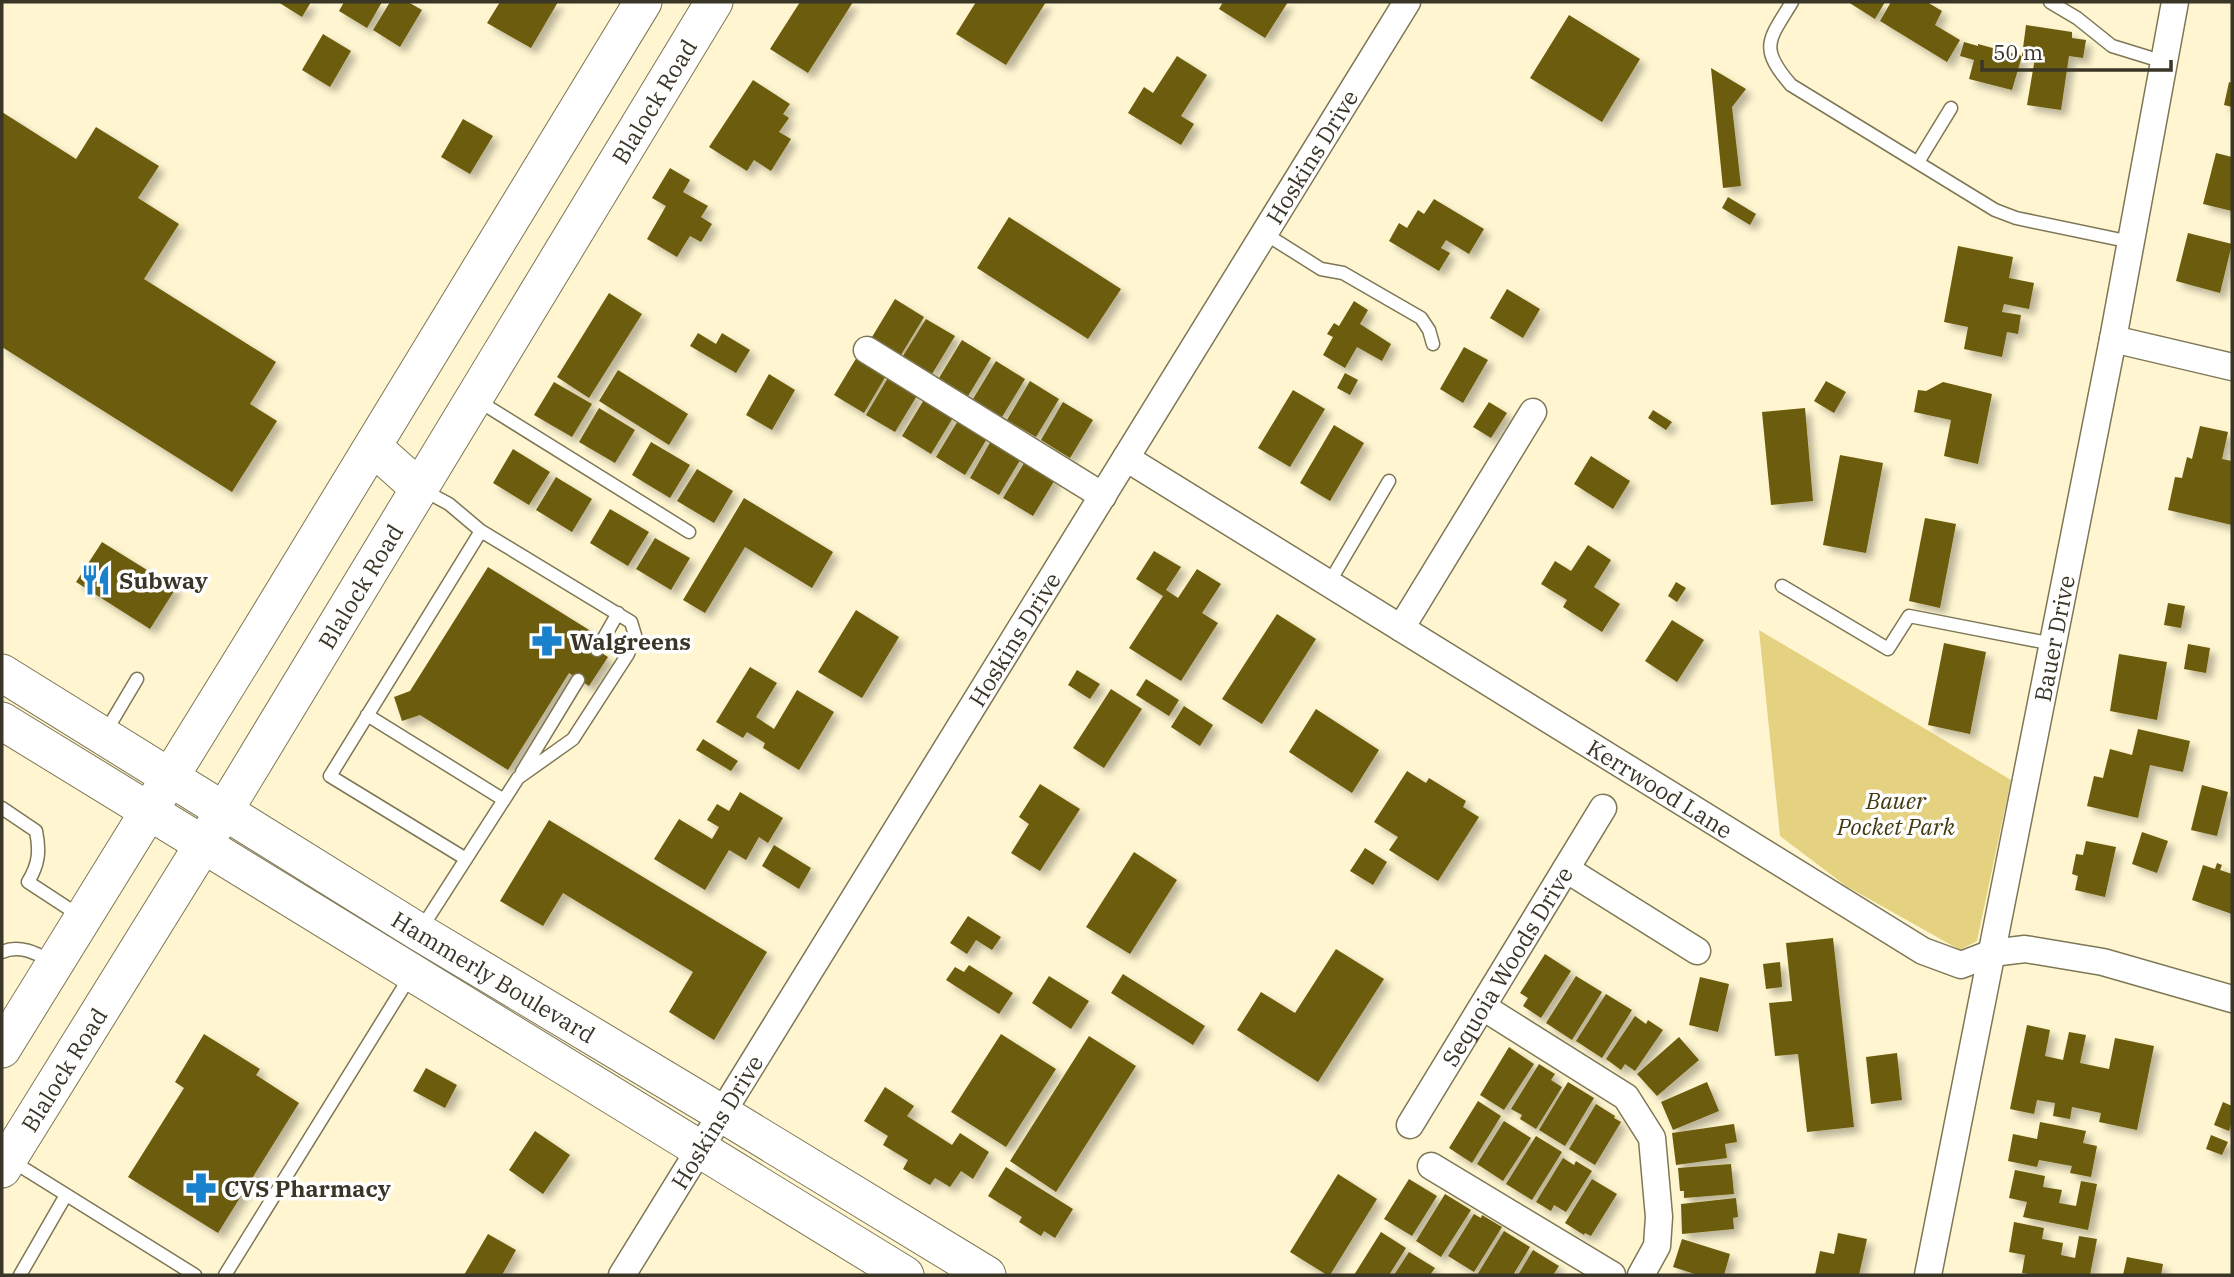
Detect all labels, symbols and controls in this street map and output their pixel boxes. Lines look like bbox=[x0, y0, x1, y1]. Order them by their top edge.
scale bar bbox=[1982, 28, 2171, 72]
street label: Blalock Road bbox=[605, 33, 703, 169]
text: 50 m bbox=[1993, 38, 2043, 66]
street label: Hoskins Drive bbox=[1259, 84, 1364, 229]
street label: Blalock Road bbox=[311, 518, 409, 654]
restaurant icon: Subway bbox=[79, 563, 113, 597]
place label: Subway bbox=[119, 565, 208, 595]
street label: Hoskins Drive bbox=[961, 566, 1067, 712]
street label: Bauer Drive bbox=[2027, 573, 2081, 704]
pharmacy icon: Walgreens bbox=[530, 624, 564, 658]
place label: Walgreens bbox=[570, 626, 691, 656]
street label: Kerrwood Lane bbox=[1582, 732, 1738, 845]
park label: Bauer Pocket Park bbox=[1836, 785, 1956, 841]
street label: Sequoia Woods Drive bbox=[1434, 861, 1579, 1072]
street label: Hammerly Boulevard bbox=[386, 904, 601, 1049]
street label: Blalock Road bbox=[14, 1002, 113, 1137]
street label: Hoskins Drive bbox=[664, 1049, 769, 1195]
pharmacy icon: CVS Pharmacy bbox=[184, 1171, 218, 1205]
place label: CVS Pharmacy bbox=[224, 1173, 391, 1203]

